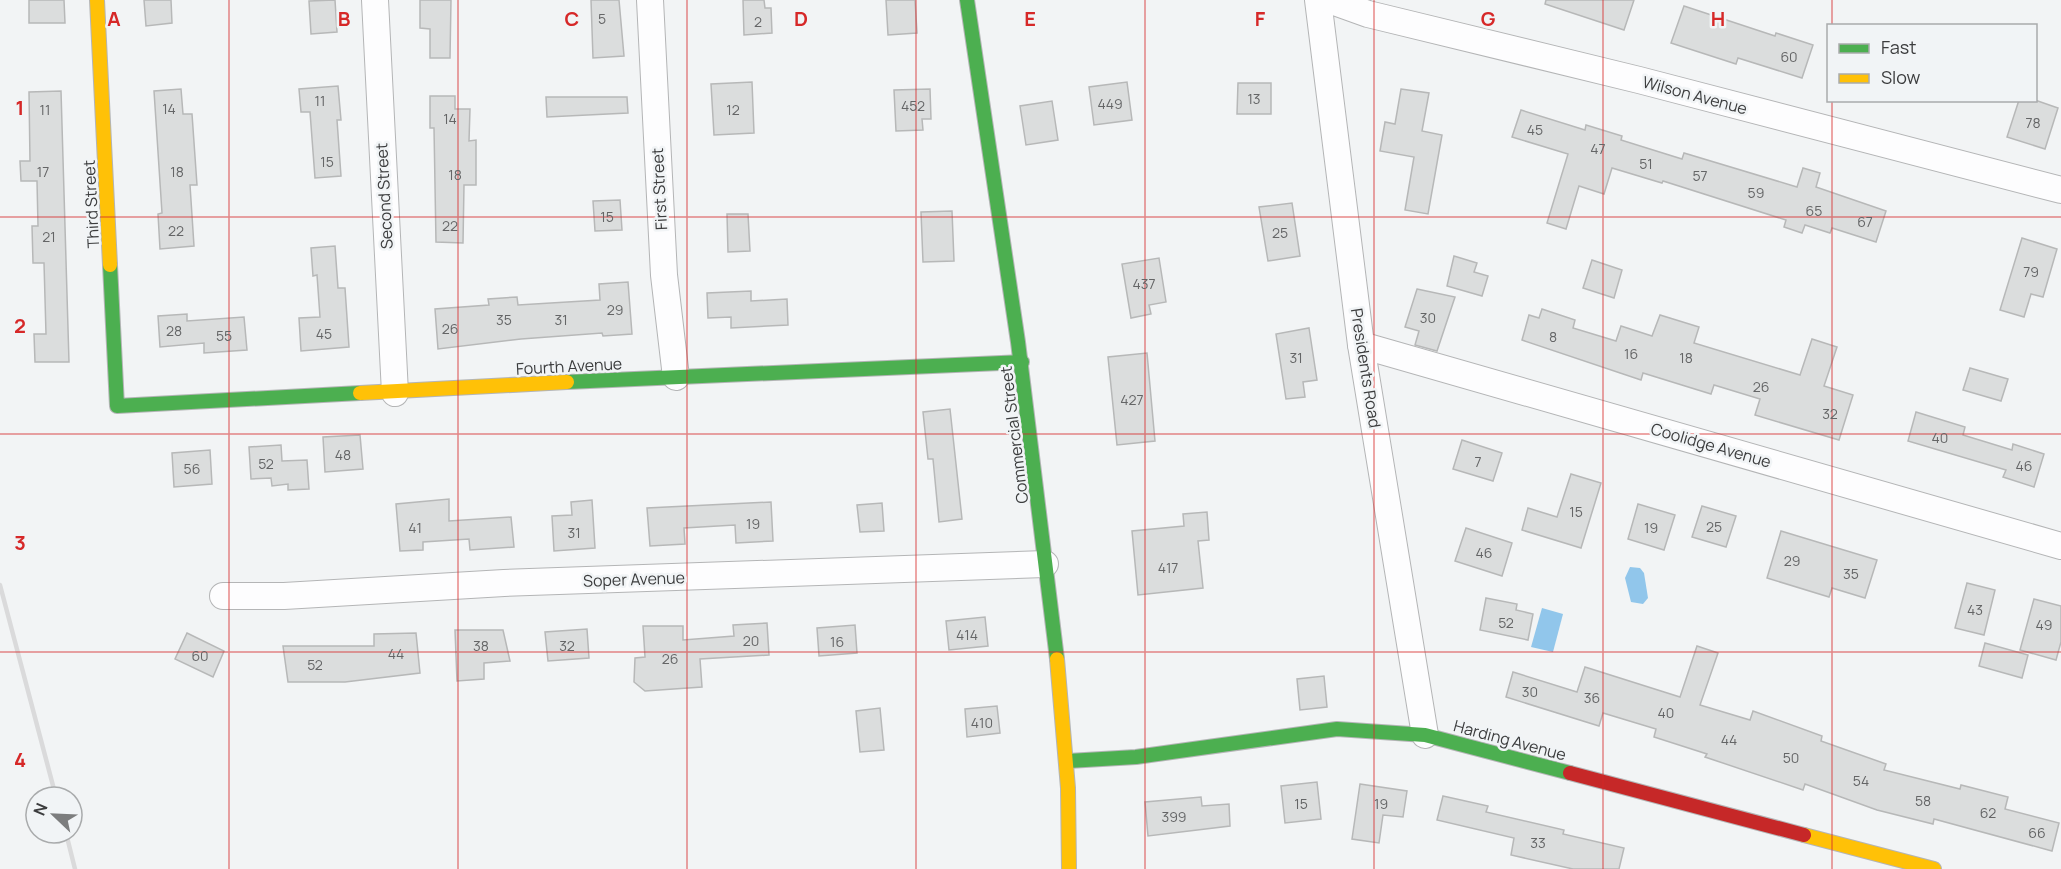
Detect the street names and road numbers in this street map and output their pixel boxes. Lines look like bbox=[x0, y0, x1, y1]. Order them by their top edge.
street label: Wilson Avenue bbox=[1640, 70, 1750, 120]
street label: Second Street bbox=[370, 142, 398, 250]
street label: First Street bbox=[646, 147, 672, 231]
street label: Third Street bbox=[78, 159, 104, 249]
street label: Presidents Road bbox=[1346, 307, 1386, 429]
street label: Fourth Avenue bbox=[515, 352, 623, 380]
street label: Commercial Street bbox=[995, 365, 1033, 505]
street label: Coolidge Avenue bbox=[1648, 417, 1774, 473]
street label: Soper Avenue bbox=[583, 566, 685, 592]
street label: Harding Avenue bbox=[1451, 714, 1569, 766]

